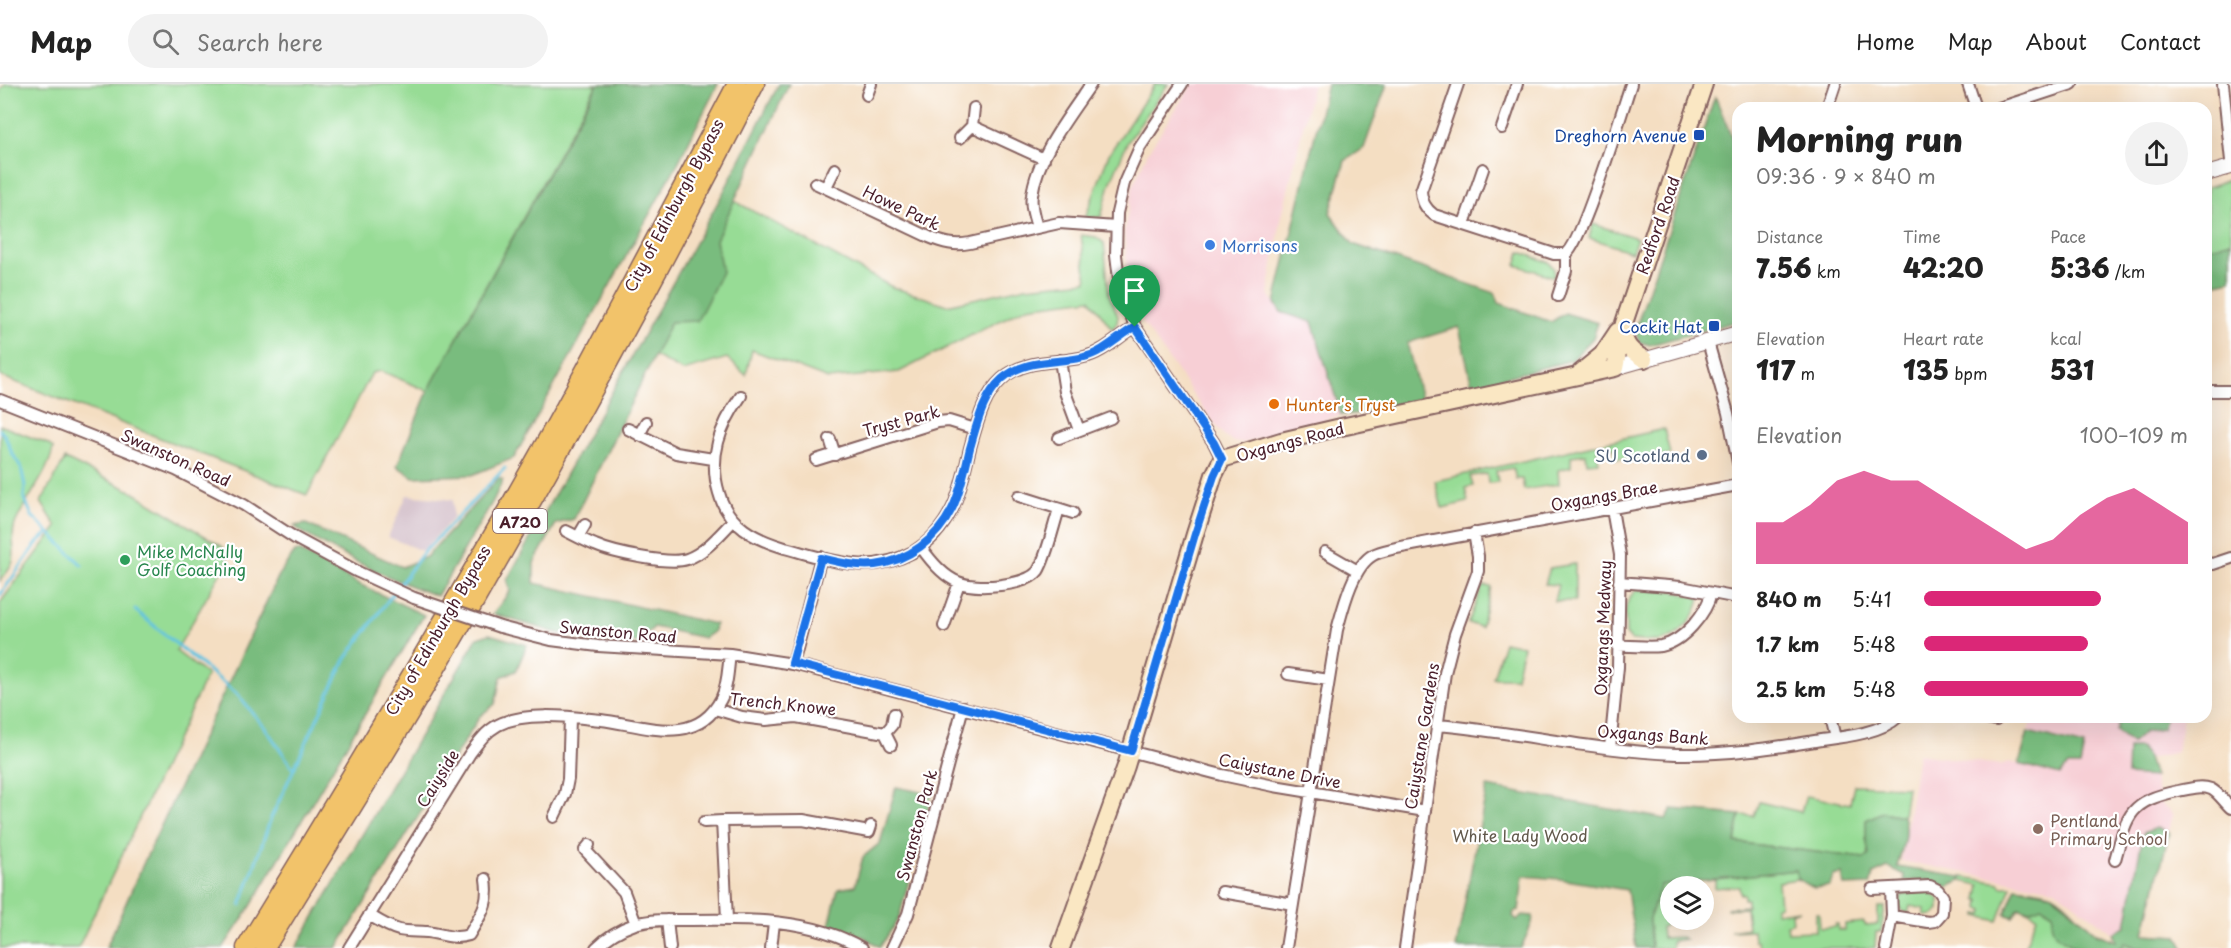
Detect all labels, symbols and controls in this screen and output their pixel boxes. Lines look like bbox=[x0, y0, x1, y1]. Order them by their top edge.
search box bbox=[128, 14, 548, 68]
text: Map bbox=[30, 20, 92, 63]
icon: search bbox=[149, 25, 182, 58]
text: Search here bbox=[197, 25, 323, 58]
text: Home bbox=[1856, 25, 1915, 57]
text: Map bbox=[1948, 25, 1993, 57]
text: About bbox=[2026, 25, 2087, 57]
text: Contact bbox=[2120, 25, 2201, 57]
text: Morning run bbox=[1756, 113, 1963, 163]
street label: City of Edinburgh Bypass bbox=[617, 114, 729, 296]
button: share bbox=[2125, 122, 2188, 185]
place label: Dreghorn Avenue bbox=[1554, 123, 1687, 147]
marker: Dreghorn Avenue bbox=[1692, 128, 1706, 142]
text: 09:36 · 9 × 840 m bbox=[1756, 161, 1936, 191]
street label: Redford Road bbox=[1629, 173, 1685, 277]
street label: Howe Park bbox=[859, 179, 945, 236]
text: Distance bbox=[1756, 224, 1823, 248]
text: Time bbox=[1903, 224, 1941, 248]
text: Pace bbox=[2050, 224, 2086, 248]
place label: Morrisons bbox=[1222, 233, 1298, 257]
marker: Morrisons bbox=[1203, 238, 1217, 252]
text: 7.56 bbox=[1756, 248, 1812, 287]
text: 42:20 bbox=[1903, 248, 1983, 287]
text: 5:36 bbox=[2050, 248, 2110, 287]
text: km bbox=[1812, 259, 1841, 283]
text: /km bbox=[2110, 259, 2145, 283]
pin bbox=[1109, 265, 1160, 327]
icon: arrive bbox=[1118, 274, 1151, 307]
place label: Cockit Hat bbox=[1619, 314, 1702, 338]
marker: Cockit Hat bbox=[1707, 319, 1721, 333]
text: Elevation bbox=[1756, 326, 1825, 350]
text: Heart rate bbox=[1903, 326, 1984, 350]
text: kcal bbox=[2050, 326, 2082, 350]
text: 117 bbox=[1756, 350, 1795, 389]
text: 135 bbox=[1903, 350, 1949, 389]
text: 531 bbox=[2050, 350, 2094, 389]
text: m bbox=[1795, 361, 1815, 385]
text: bpm bbox=[1949, 361, 1988, 385]
place label: Hunter's Tryst bbox=[1286, 392, 1395, 416]
marker: Hunter's Tryst bbox=[1267, 397, 1281, 411]
street label: Tryst Park bbox=[860, 398, 942, 442]
street label: Oxgangs Road bbox=[1233, 415, 1347, 467]
text: Elevation bbox=[1756, 420, 1842, 450]
text: 100–109 m bbox=[2080, 420, 2188, 450]
street label: Swanston Road bbox=[117, 422, 235, 492]
place label: SU Scotland bbox=[1595, 443, 1690, 467]
marker: SU Scotland bbox=[1695, 448, 1709, 462]
street label: Oxgangs Brae bbox=[1549, 474, 1659, 516]
road number: A720 bbox=[493, 509, 547, 533]
place label: Mike McNally Golf Coaching bbox=[137, 539, 246, 581]
street label: City of Edinburgh Bypass bbox=[378, 541, 496, 719]
marker: Mike McNally Golf Coaching bbox=[118, 553, 132, 567]
street label: Oxgangs Medway bbox=[1588, 560, 1616, 696]
text: 840 m bbox=[1756, 584, 1822, 614]
text: 5:41 bbox=[1852, 584, 1892, 614]
street label: Swanston Road bbox=[558, 614, 678, 648]
text: 1.7 km bbox=[1756, 629, 1819, 659]
text: 5:48 bbox=[1852, 629, 1896, 659]
street label: Caiystane Gardens bbox=[1398, 661, 1444, 811]
text: 2.5 km bbox=[1756, 674, 1826, 704]
text: 5:48 bbox=[1852, 674, 1896, 704]
street label: Trench Knowe bbox=[729, 685, 837, 721]
street label: Oxgangs Bank bbox=[1596, 718, 1710, 750]
street label: Caiyside bbox=[410, 744, 464, 812]
street label: Caiystane Drive bbox=[1217, 746, 1343, 794]
street label: Swanston Park bbox=[890, 766, 943, 884]
place label: Pentland Primary School bbox=[2050, 808, 2168, 850]
marker: Pentland Primary School bbox=[2031, 822, 2045, 836]
park label: White Lady Wood bbox=[1452, 823, 1588, 847]
map controls bbox=[1660, 876, 1714, 930]
button: layers bbox=[1660, 876, 1714, 930]

